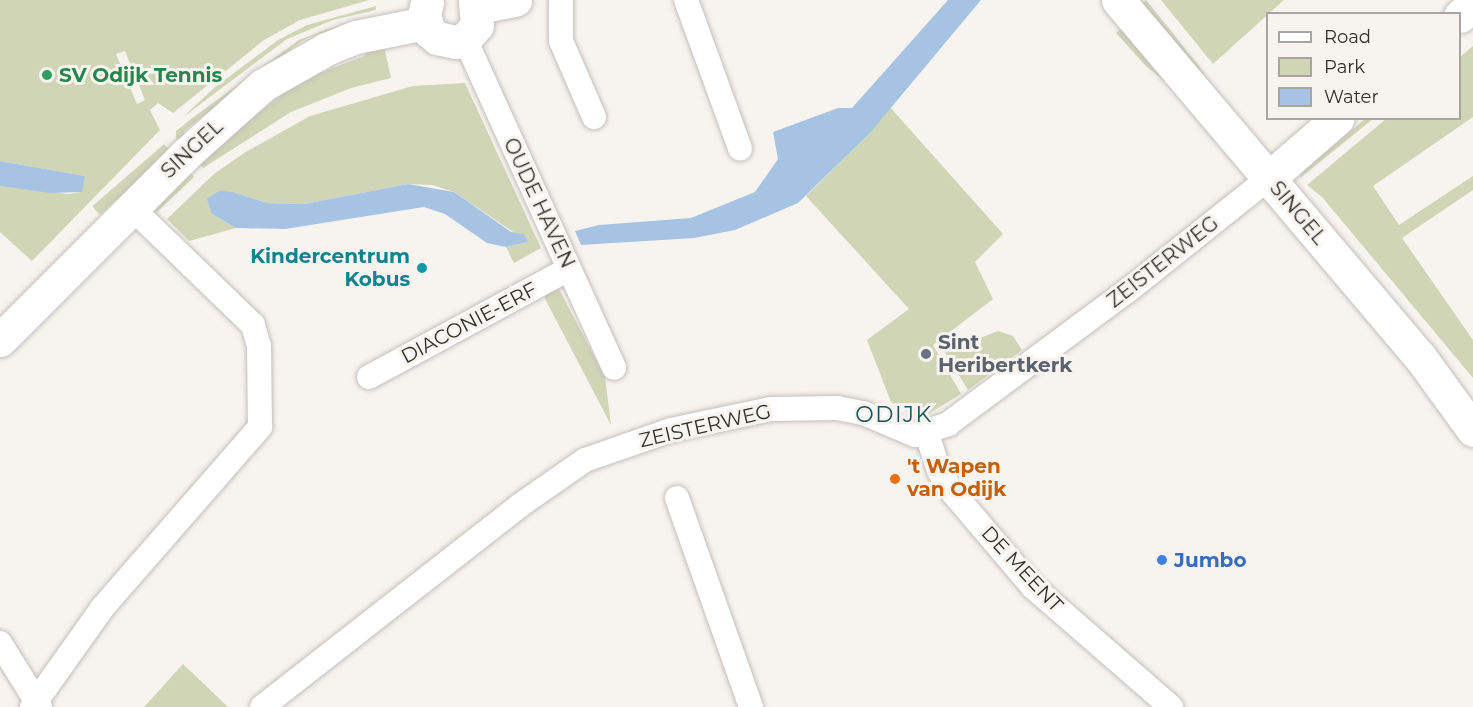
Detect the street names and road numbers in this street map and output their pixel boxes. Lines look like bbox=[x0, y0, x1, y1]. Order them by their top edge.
street label: SINGEL bbox=[156, 115, 228, 183]
street label: OUDE HAVEN bbox=[498, 134, 580, 272]
street label: SINGEL bbox=[1265, 176, 1331, 250]
street label: ZEISTERWEG bbox=[1103, 211, 1223, 313]
street label: DIACONIE-ERF bbox=[397, 277, 541, 369]
street label: ZEISTERWEG bbox=[637, 399, 773, 453]
street label: DE MEENT bbox=[976, 521, 1068, 617]

